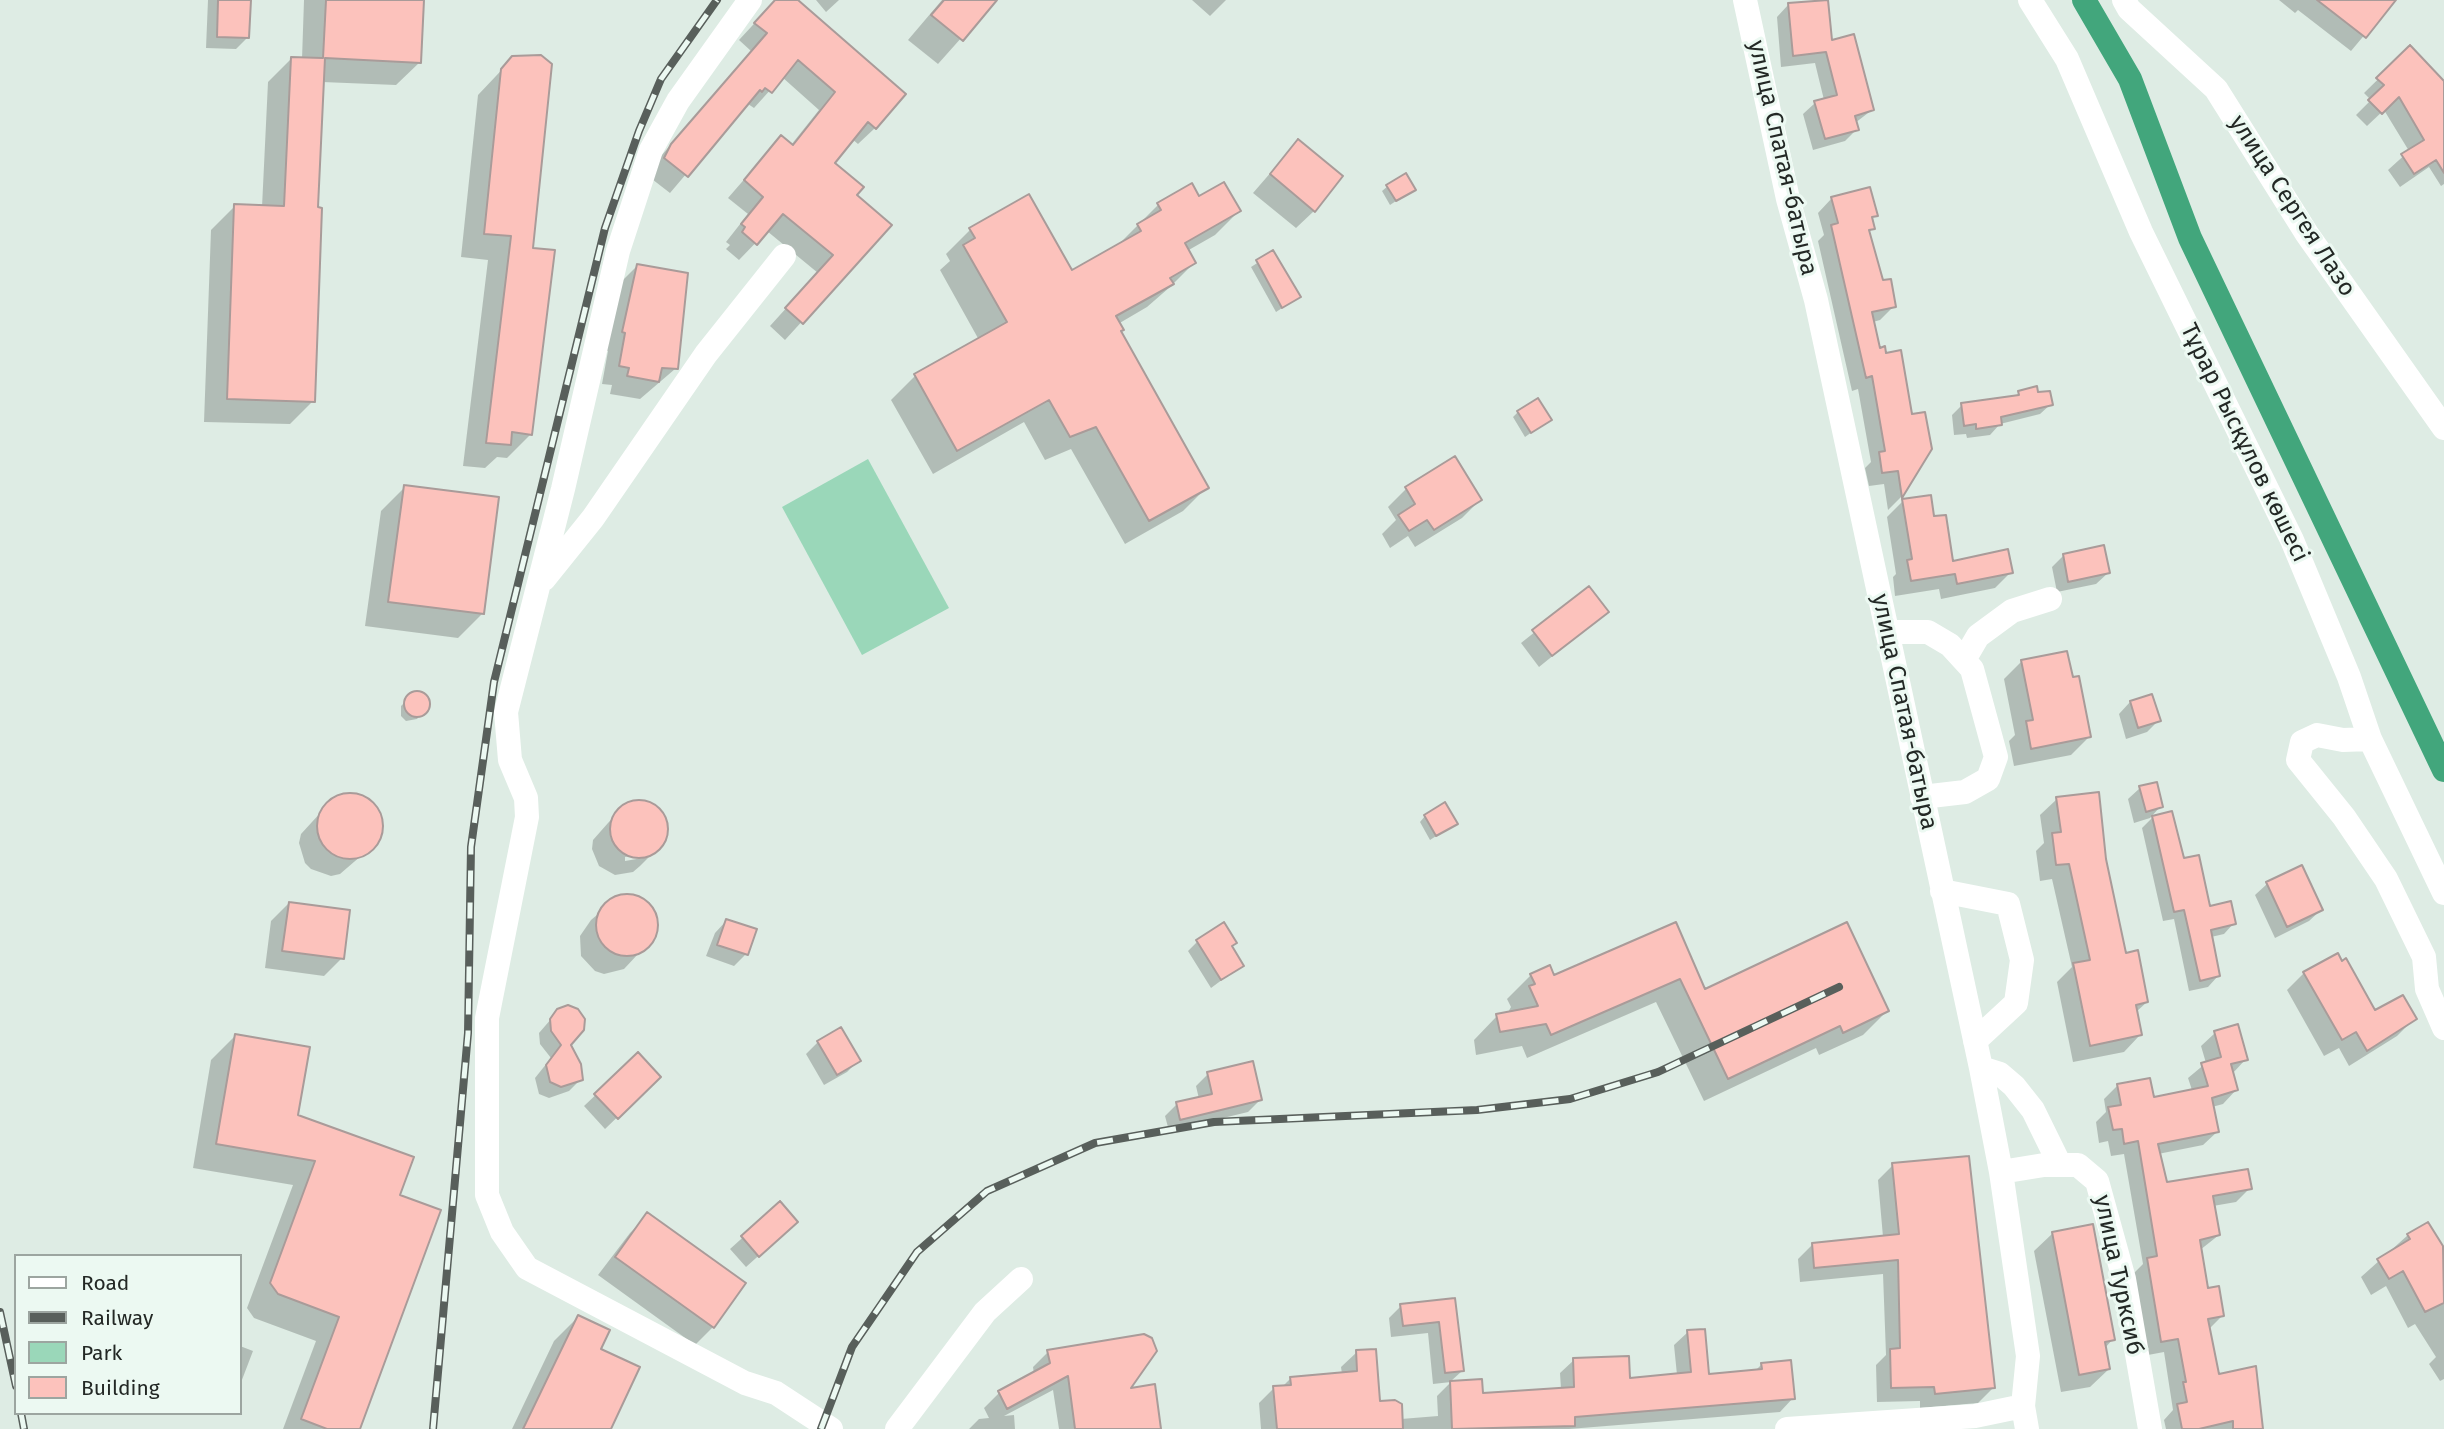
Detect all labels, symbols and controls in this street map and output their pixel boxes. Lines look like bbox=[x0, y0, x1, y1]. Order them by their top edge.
street label: улица Спатая-батыра bbox=[1741, 38, 1823, 278]
street label: улица Сергея Лазо bbox=[2223, 110, 2361, 302]
street label: Тұрар Рысқұлов көшесі bbox=[2174, 319, 2314, 567]
street label: улица Спатая-батыра bbox=[1865, 591, 1943, 833]
street label: улица Турксиб bbox=[2087, 1192, 2149, 1358]
legend bbox=[14, 1254, 242, 1415]
text: Road bbox=[81, 1270, 129, 1296]
text: Railway bbox=[81, 1305, 153, 1331]
text: Park bbox=[81, 1340, 122, 1366]
text: Building bbox=[81, 1375, 160, 1401]

